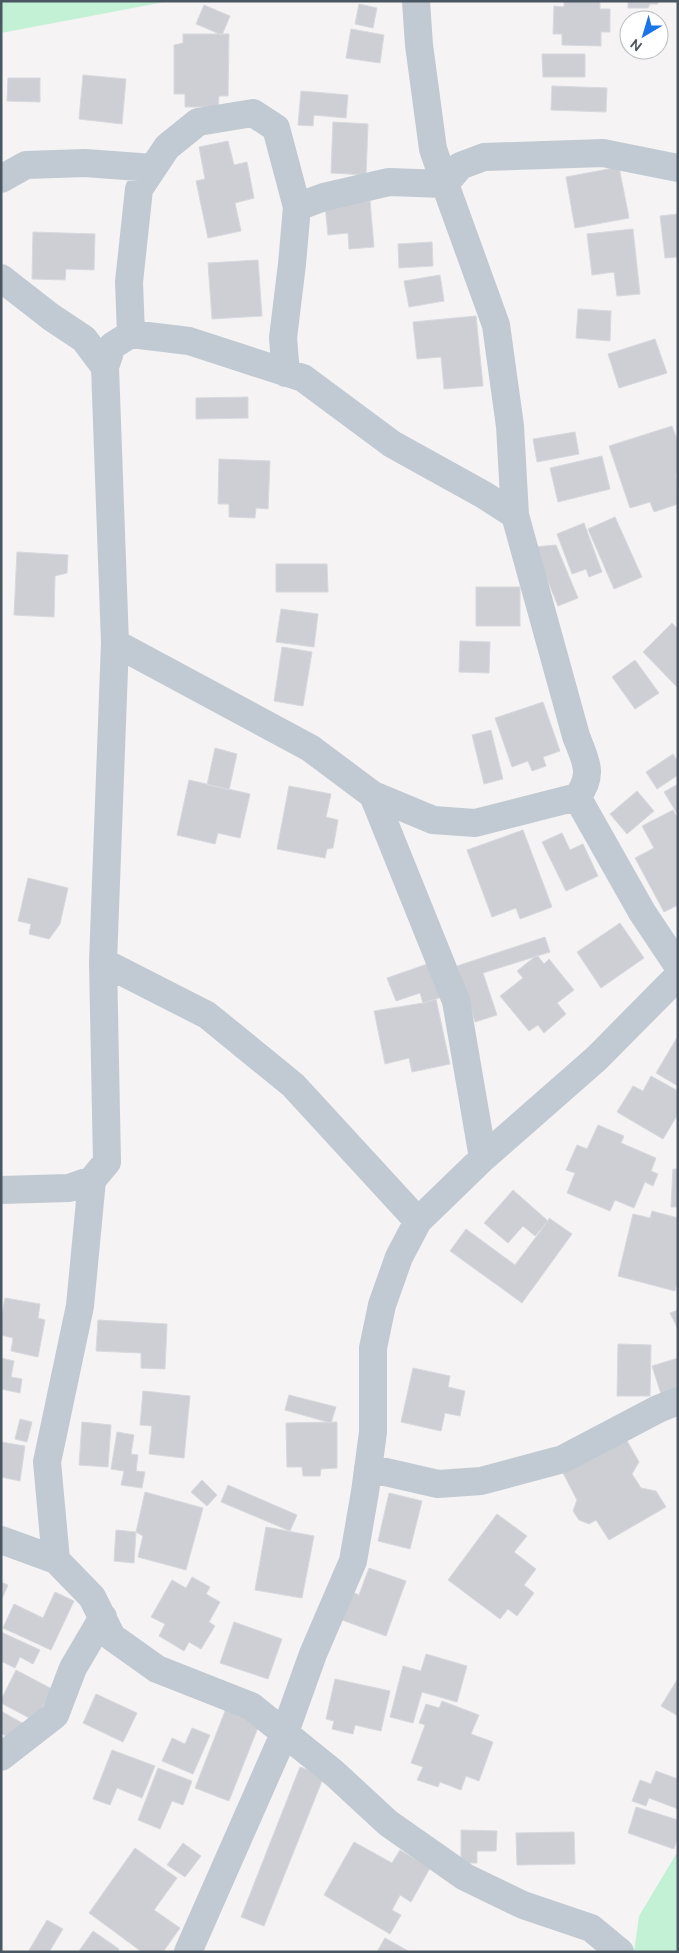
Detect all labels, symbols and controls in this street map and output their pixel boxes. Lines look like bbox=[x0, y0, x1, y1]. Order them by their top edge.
north arrow bbox=[619, 10, 669, 60]
text: N bbox=[627, 36, 645, 55]

